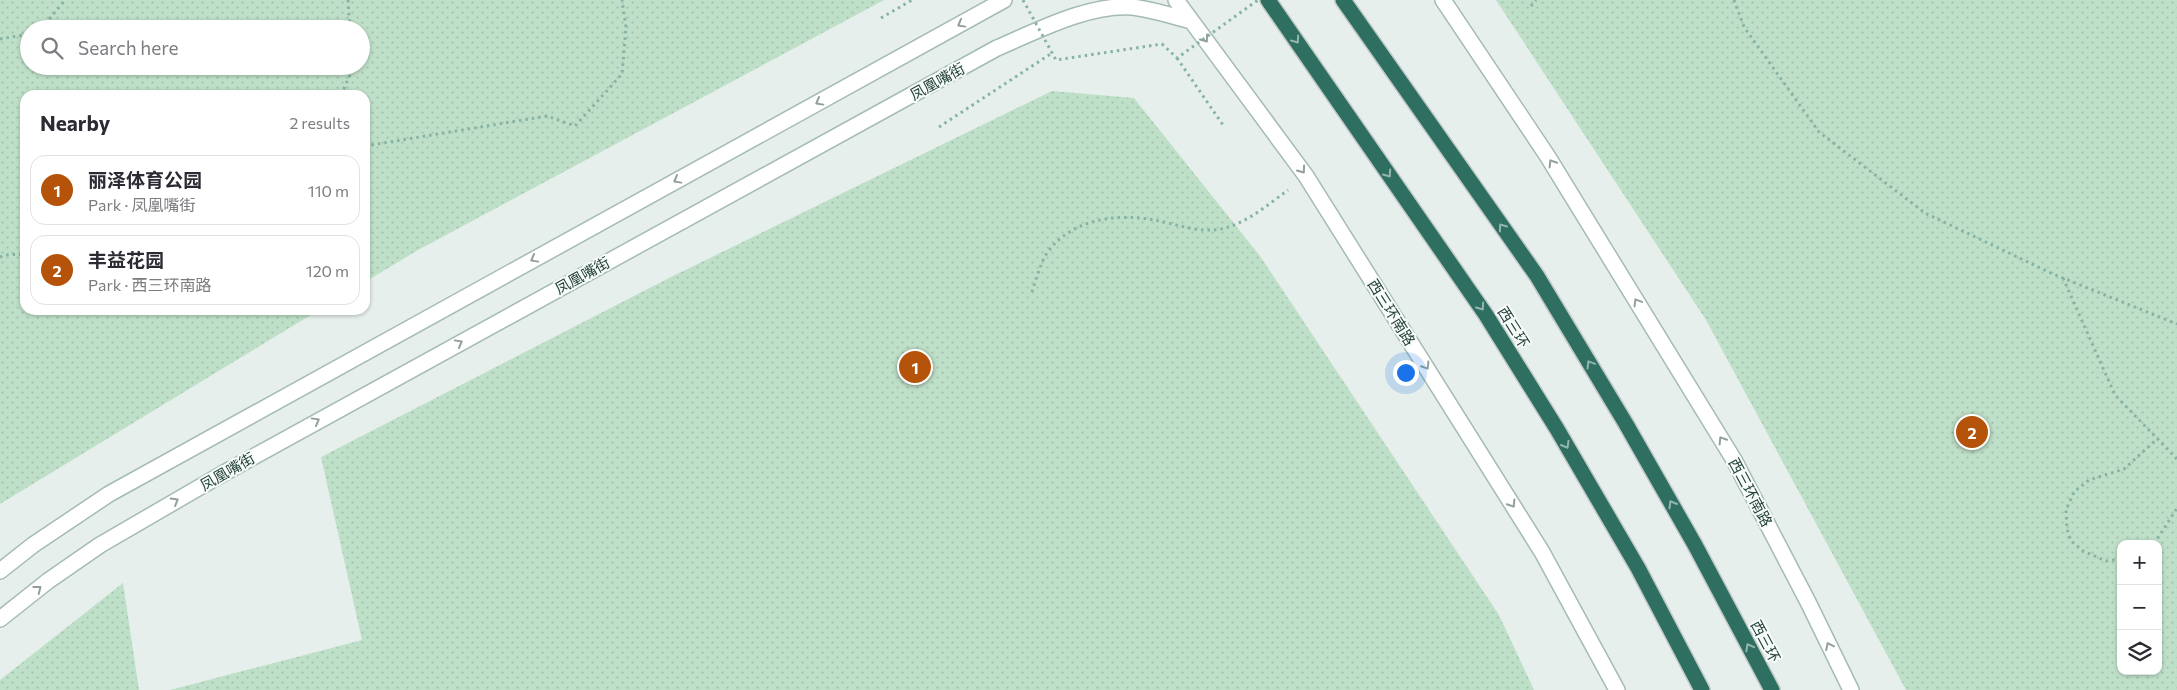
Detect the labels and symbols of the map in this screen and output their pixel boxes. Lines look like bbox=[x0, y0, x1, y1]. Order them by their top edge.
one-way arrow bbox=[958, 17, 967, 27]
one-way arrow bbox=[1199, 33, 1208, 43]
one-way arrow bbox=[1290, 34, 1299, 44]
street label: 凤凰嘴街 bbox=[906, 59, 968, 103]
one-way arrow bbox=[815, 96, 824, 106]
one-way arrow bbox=[1549, 159, 1559, 168]
one-way arrow bbox=[1296, 164, 1305, 174]
one-way arrow bbox=[1382, 168, 1391, 178]
one-way arrow bbox=[673, 174, 682, 184]
one-way arrow bbox=[1499, 223, 1508, 233]
one-way arrow bbox=[531, 253, 540, 263]
street label: 凤凰嘴街 bbox=[551, 253, 613, 297]
street label: 西三环南路 bbox=[1364, 275, 1420, 349]
one-way arrow bbox=[1633, 298, 1643, 307]
one-way arrow bbox=[1475, 302, 1484, 311]
street label: 西三环 bbox=[1494, 303, 1534, 351]
one-way arrow bbox=[453, 339, 462, 349]
pin: 1 bbox=[899, 348, 931, 386]
your location bbox=[1393, 360, 1419, 386]
one-way arrow bbox=[1586, 360, 1596, 369]
one-way arrow bbox=[1420, 361, 1429, 370]
pin: 2 bbox=[1956, 413, 1988, 451]
one-way arrow bbox=[311, 417, 320, 427]
one-way arrow bbox=[1719, 436, 1728, 446]
one-way arrow bbox=[1560, 440, 1570, 449]
street label: 凤凰嘴街 bbox=[197, 448, 257, 494]
street label: 西三环南路 bbox=[1725, 455, 1777, 529]
one-way arrow bbox=[170, 498, 179, 508]
one-way arrow bbox=[1506, 499, 1516, 508]
one-way arrow bbox=[1668, 501, 1678, 510]
one-way arrow bbox=[33, 585, 42, 594]
street label: 西三环 bbox=[1747, 617, 1785, 665]
one-way arrow bbox=[1825, 642, 1836, 651]
one-way arrow bbox=[1745, 643, 1755, 652]

